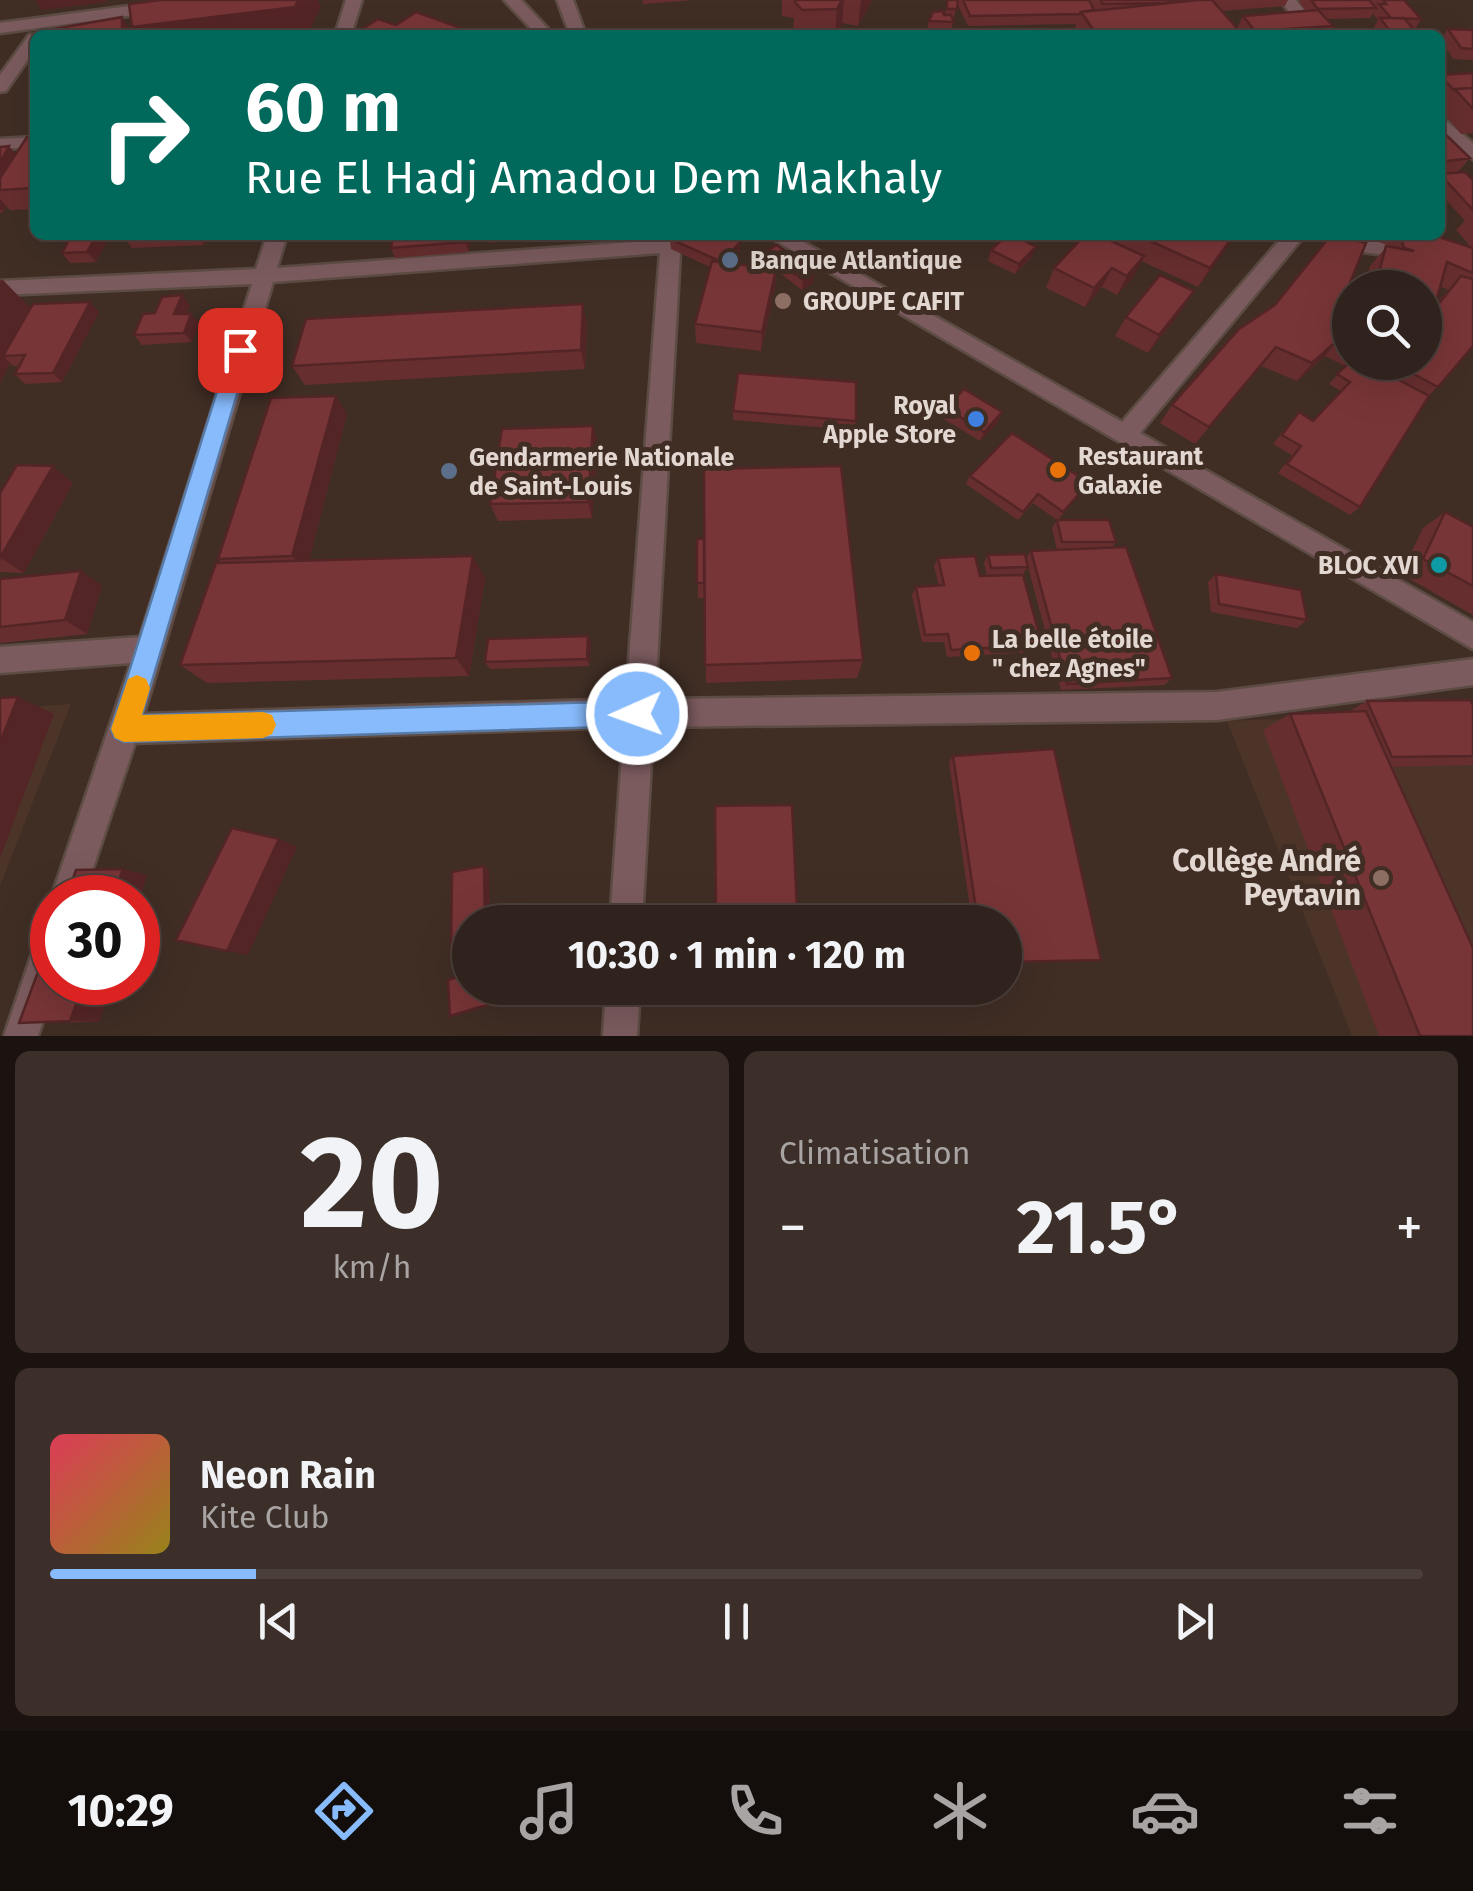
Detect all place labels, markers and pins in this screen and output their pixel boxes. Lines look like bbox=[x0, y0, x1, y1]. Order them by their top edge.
place label: Banque Atlantique bbox=[750, 246, 962, 276]
marker: Banque Atlantique bbox=[719, 249, 741, 271]
place label: GROUPE CAFIT bbox=[803, 287, 964, 317]
marker: GROUPE CAFIT bbox=[772, 290, 794, 312]
pin bbox=[198, 308, 283, 393]
place label: Royal Apple Store bbox=[822, 391, 957, 450]
marker: Royal Apple Store bbox=[965, 408, 987, 430]
place label: Restaurant Galaxie bbox=[1078, 442, 1204, 501]
place label: Gendarmerie Nationale de Saint-Louis bbox=[469, 443, 735, 502]
marker: Restaurant Galaxie bbox=[1047, 459, 1069, 481]
marker: Gendarmerie Nationale de Saint-Louis bbox=[438, 460, 460, 482]
place label: BLOC XVI bbox=[1318, 551, 1419, 581]
marker: BLOC XVI bbox=[1428, 554, 1450, 576]
place label: La belle étoile " chez Agnes" bbox=[992, 625, 1153, 684]
marker: La belle étoile " chez Agnes" bbox=[961, 642, 983, 664]
place label: Collège André Peytavin bbox=[1172, 843, 1361, 913]
marker: Collège André Peytavin bbox=[1370, 867, 1392, 889]

